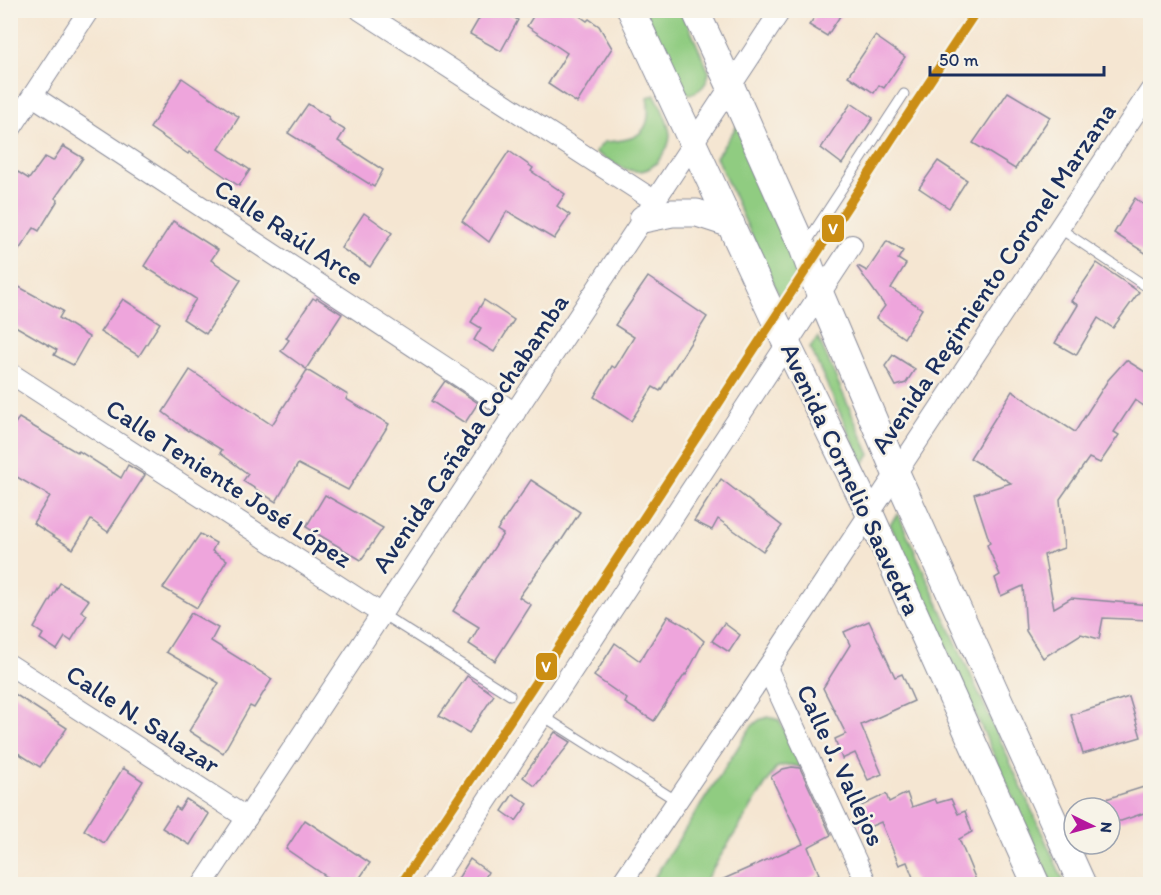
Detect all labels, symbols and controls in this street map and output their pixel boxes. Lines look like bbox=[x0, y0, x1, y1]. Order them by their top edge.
scale bar bbox=[930, 39, 1104, 77]
text: 50 m bbox=[939, 49, 979, 71]
street label: Avenida Regimiento Coronel Marzana bbox=[863, 96, 1123, 460]
street label: Calle Raúl Arce bbox=[208, 172, 370, 292]
line badge: V bbox=[821, 214, 845, 243]
text: V bbox=[828, 219, 838, 238]
street label: Avenida Cañada Cochabamba bbox=[365, 287, 576, 579]
street label: Avenida Cornelio Saavedra bbox=[774, 338, 928, 620]
street label: Calle Teniente José López bbox=[100, 391, 358, 575]
line badge: V bbox=[535, 652, 558, 681]
street label: Calle N. Salazar bbox=[60, 657, 226, 781]
text: V bbox=[541, 657, 551, 676]
street label: Calle J. Vallejos bbox=[790, 679, 892, 851]
north arrow bbox=[1062, 796, 1122, 856]
text: N bbox=[1097, 821, 1116, 833]

